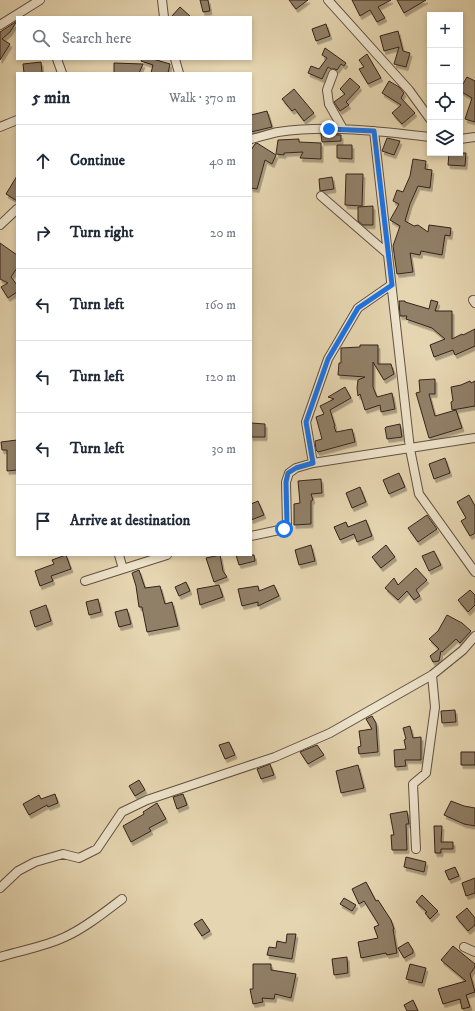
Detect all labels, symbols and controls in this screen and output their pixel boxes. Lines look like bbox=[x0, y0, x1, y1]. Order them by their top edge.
map controls bbox=[427, 12, 463, 156]
button: + bbox=[427, 12, 463, 48]
search box bbox=[16, 16, 252, 60]
icon: search bbox=[30, 27, 52, 49]
text: Search here bbox=[62, 29, 131, 48]
button: − bbox=[427, 48, 463, 84]
button: locate bbox=[427, 84, 463, 120]
text: 5 min bbox=[32, 87, 70, 109]
text: Walk · 370 m bbox=[169, 90, 236, 106]
route end bbox=[320, 120, 338, 138]
button: layers bbox=[427, 120, 463, 156]
icon: ahead bbox=[32, 150, 54, 172]
text: Continue bbox=[70, 151, 125, 170]
text: 40 m bbox=[209, 153, 236, 169]
icon: right bbox=[32, 222, 54, 244]
text: Turn right bbox=[70, 223, 133, 242]
text: 20 m bbox=[210, 225, 236, 241]
icon: left bbox=[32, 294, 54, 316]
text: Turn left bbox=[70, 295, 124, 314]
text: 160 m bbox=[205, 297, 236, 313]
icon: left bbox=[32, 366, 54, 388]
text: Turn left bbox=[70, 367, 124, 386]
text: 120 m bbox=[205, 369, 236, 385]
icon: left bbox=[32, 438, 54, 460]
text: Turn left bbox=[70, 439, 124, 458]
text: 30 m bbox=[212, 441, 236, 457]
icon: arrive bbox=[32, 510, 54, 532]
text: Arrive at destination bbox=[70, 511, 190, 530]
route start bbox=[275, 520, 293, 538]

